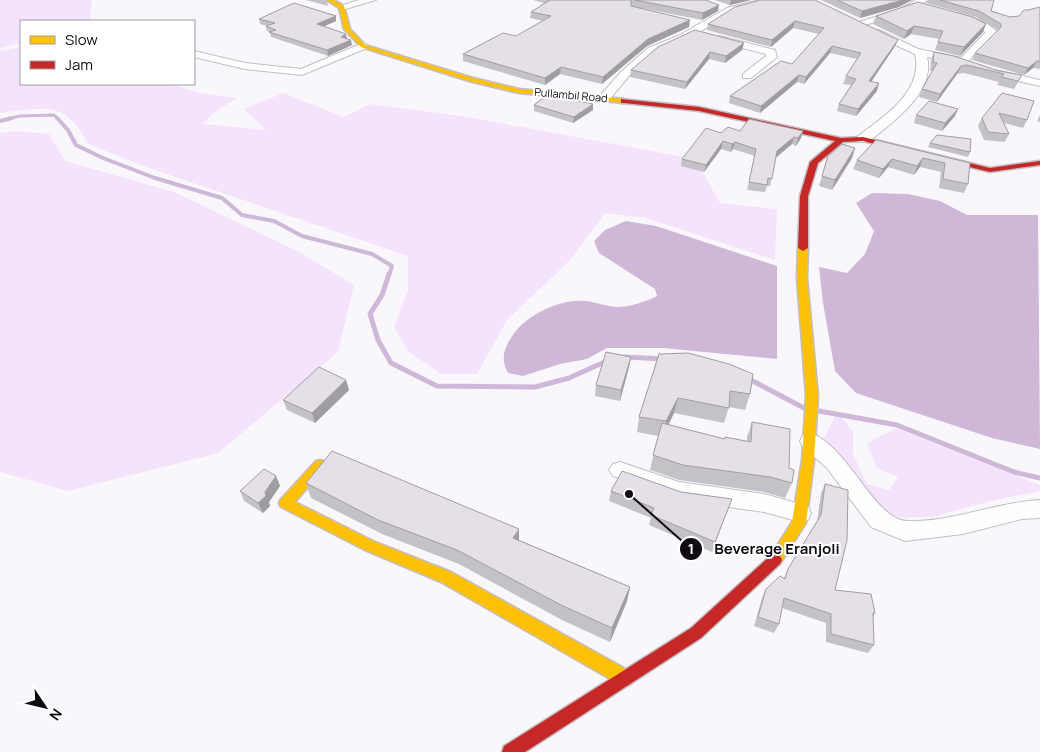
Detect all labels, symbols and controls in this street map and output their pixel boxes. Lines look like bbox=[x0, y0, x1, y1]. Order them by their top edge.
legend bbox=[20, 20, 195, 85]
text: Slow bbox=[65, 29, 98, 50]
text: Jam bbox=[65, 54, 93, 75]
street label: Pullambil Road bbox=[534, 84, 608, 105]
callout: Beverage Eranjoli bbox=[679, 534, 850, 564]
text: 1 bbox=[688, 538, 694, 559]
text: Beverage Eranjoli bbox=[714, 538, 840, 559]
north arrow bbox=[20, 682, 70, 732]
text: N bbox=[45, 705, 67, 724]

